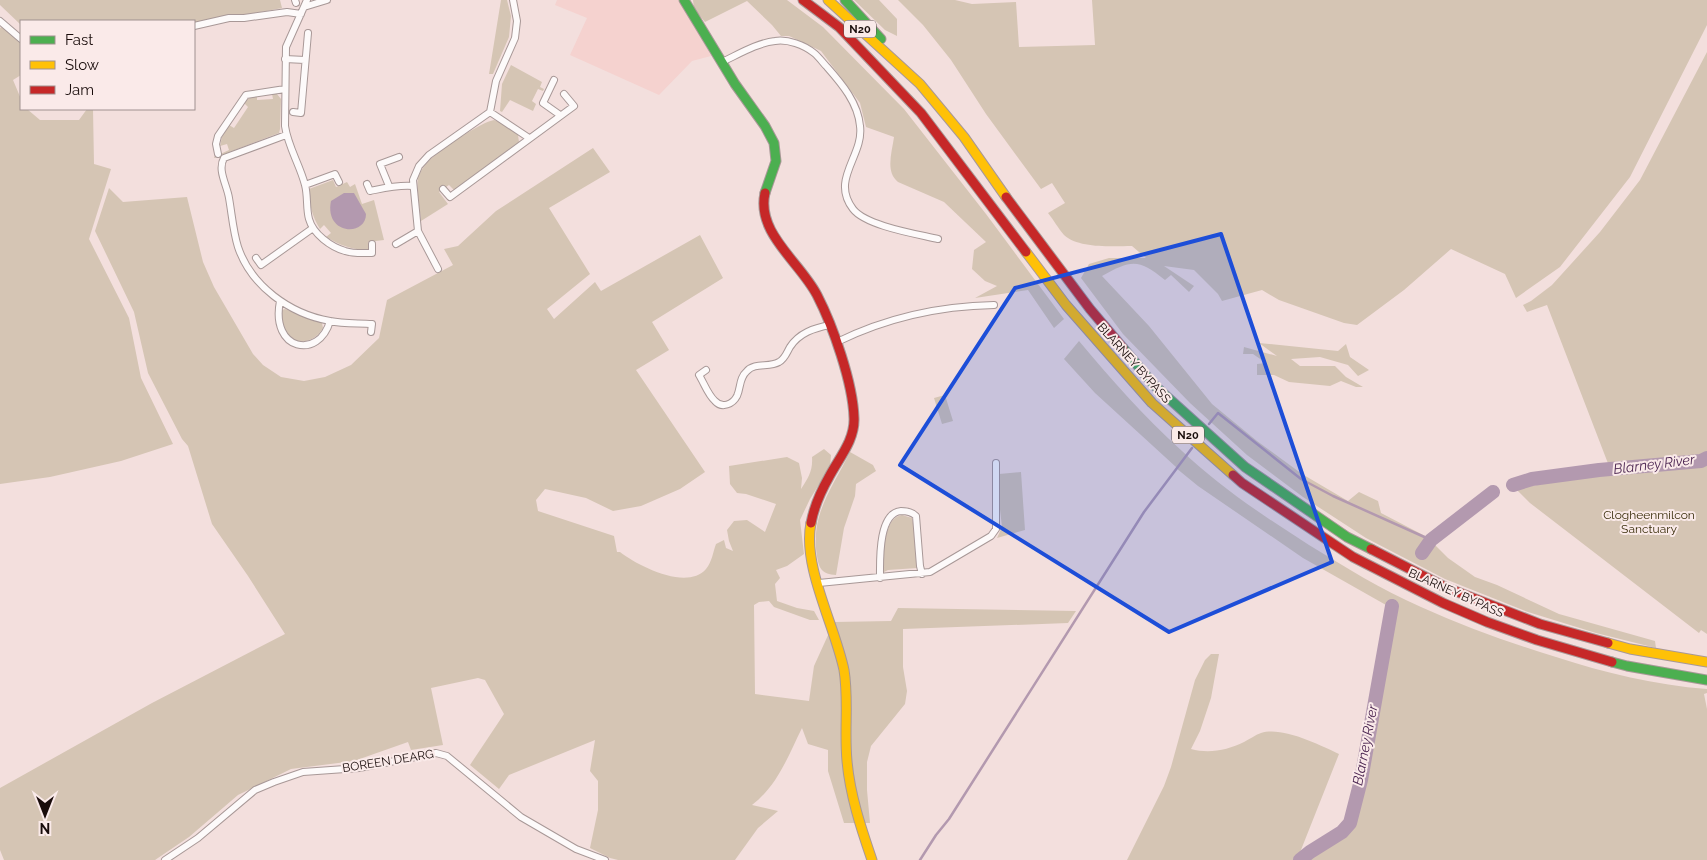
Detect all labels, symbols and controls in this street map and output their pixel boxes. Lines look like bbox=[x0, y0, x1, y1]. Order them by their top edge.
legend bbox=[20, 20, 195, 110]
road number: N20 bbox=[844, 20, 876, 38]
text: Fast bbox=[65, 31, 93, 49]
text: Slow bbox=[65, 56, 99, 74]
text: Jam bbox=[65, 81, 94, 99]
street label: BLARNEY BYPASS bbox=[1094, 320, 1174, 406]
road number: N20 bbox=[1172, 426, 1204, 444]
water label: Blarney River bbox=[1612, 451, 1697, 477]
park label: Clogheenmilcon Sanctuary bbox=[1603, 508, 1695, 536]
street label: BLARNEY BYPASS bbox=[1406, 566, 1506, 620]
water label: Blarney River bbox=[1349, 702, 1381, 787]
street label: BOREEN DEARG bbox=[341, 747, 435, 775]
north arrow bbox=[20, 790, 70, 840]
text: N bbox=[40, 820, 50, 836]

